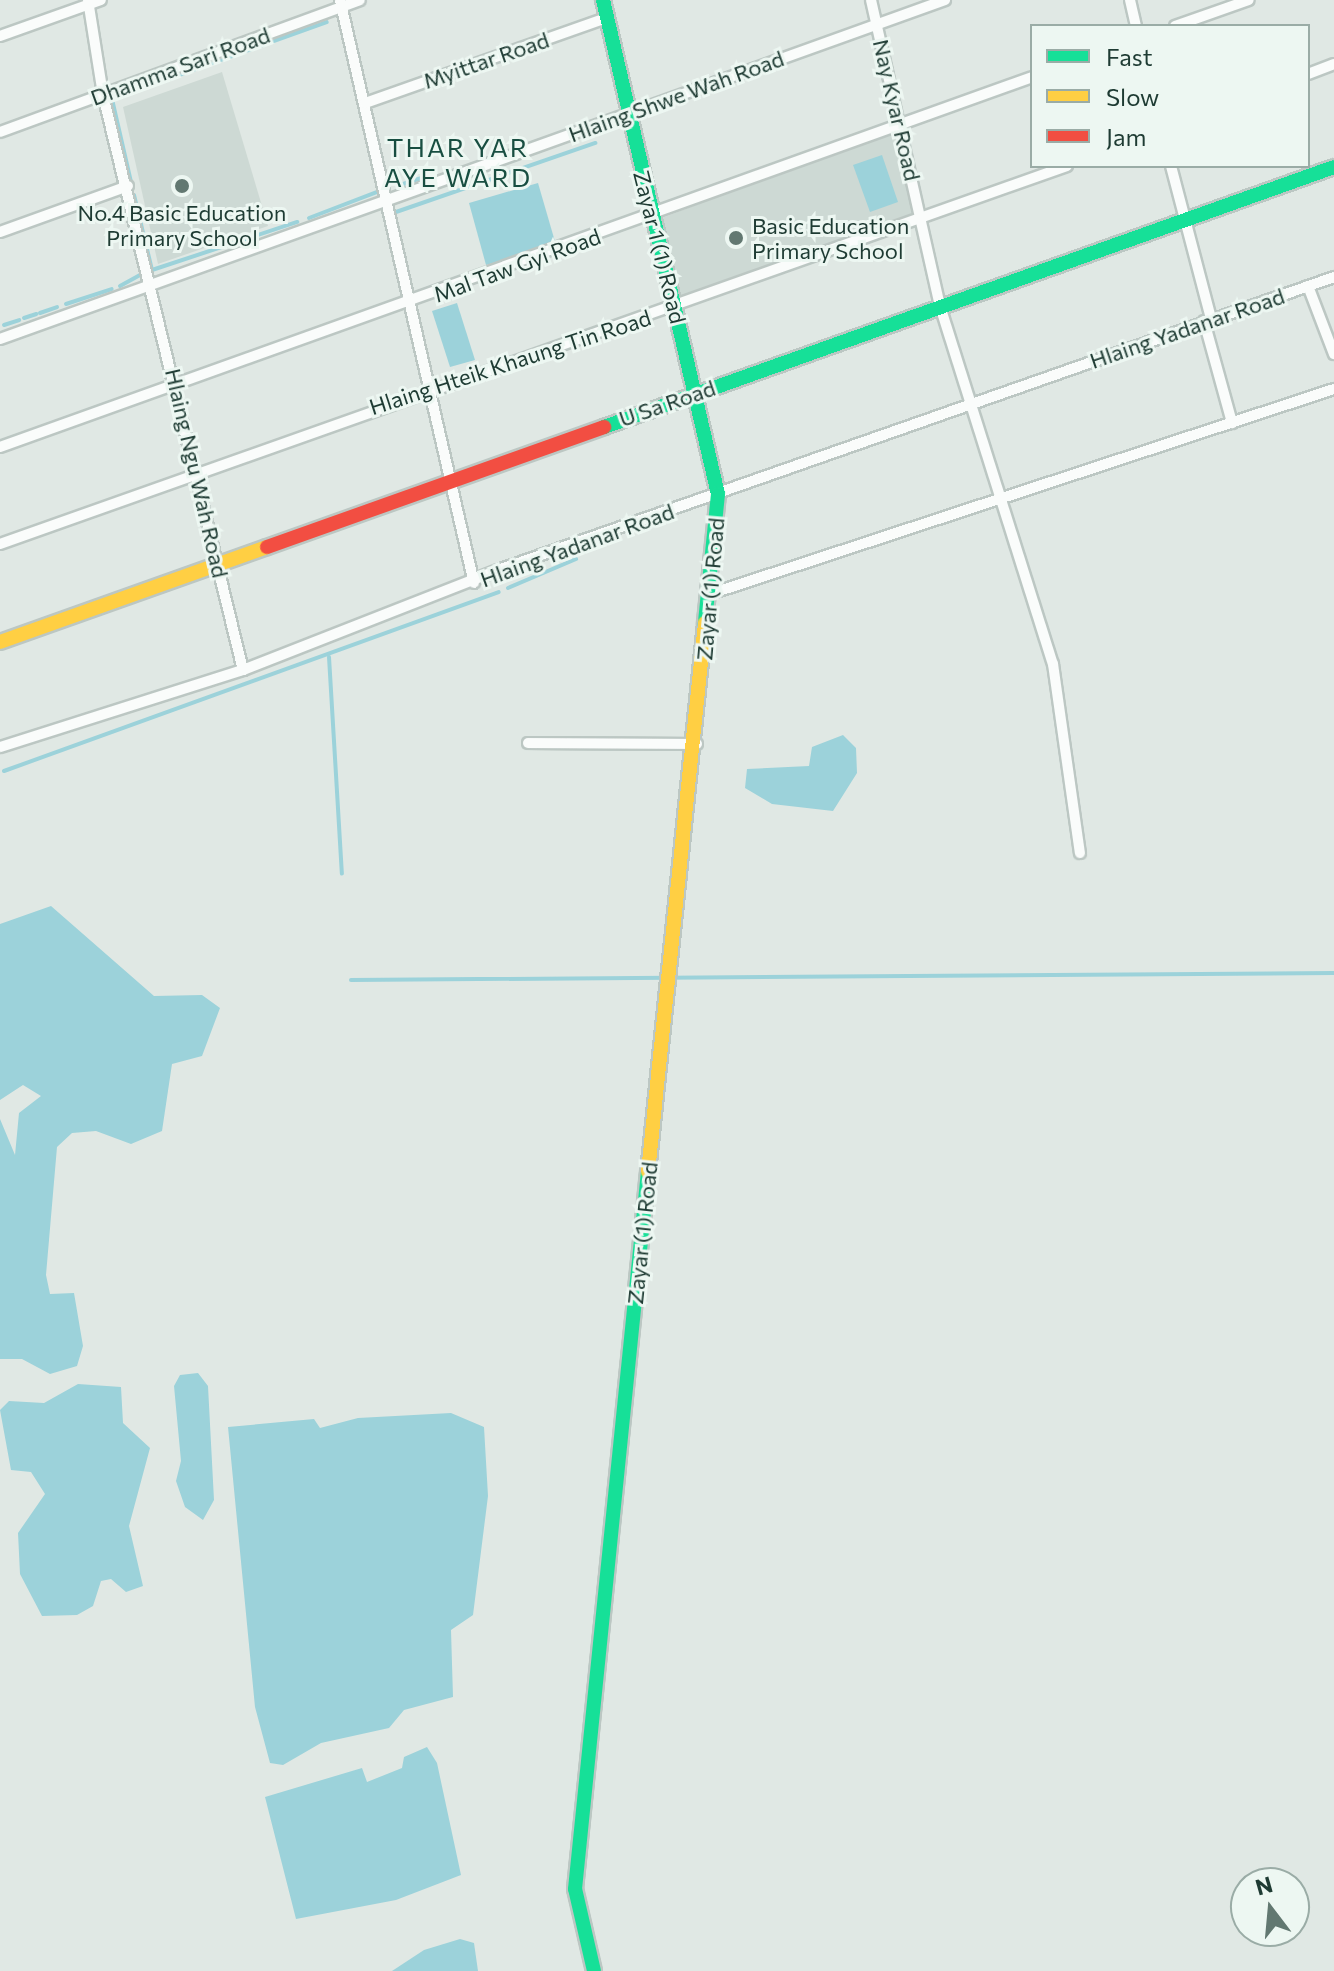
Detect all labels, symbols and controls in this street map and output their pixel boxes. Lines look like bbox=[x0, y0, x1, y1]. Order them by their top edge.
street label: Dhamma Sari Road bbox=[87, 21, 273, 111]
legend bbox=[1030, 24, 1310, 168]
street label: Myittar Road bbox=[420, 26, 552, 94]
street label: Nay Kyar Road bbox=[868, 37, 926, 183]
text: Fast bbox=[1106, 42, 1153, 71]
street label: Hlaing Shwe Wah Road bbox=[565, 45, 787, 147]
text: Slow bbox=[1106, 82, 1159, 111]
text: Jam bbox=[1106, 122, 1146, 151]
district label: THAR YAR AYE WARD bbox=[384, 131, 532, 192]
street label: Zayar 1 (1) Road bbox=[628, 168, 692, 326]
marker: No.4 Basic Education Primary School bbox=[173, 177, 191, 195]
place label: No.4 Basic Education Primary School bbox=[78, 199, 286, 250]
place label: Basic Education Primary School bbox=[752, 212, 909, 264]
street label: Mal Taw Gyi Road bbox=[430, 223, 604, 307]
marker: Basic Education Primary School bbox=[727, 229, 745, 247]
street label: Hlaing Yadanar Road bbox=[1086, 282, 1288, 374]
street label: Hlaing Hteik Khaung Tin Road bbox=[366, 304, 654, 420]
street label: Hlaing Ngu Wah Road bbox=[160, 366, 234, 580]
street label: U Sa Road bbox=[615, 374, 719, 432]
street label: Hlaing Yadanar Road bbox=[476, 498, 678, 592]
street label: Zayar (1) Road bbox=[691, 516, 729, 662]
street label: Zayar (1) Road bbox=[621, 1160, 663, 1306]
north arrow bbox=[1230, 1867, 1310, 1947]
text: N bbox=[1252, 1870, 1275, 1901]

